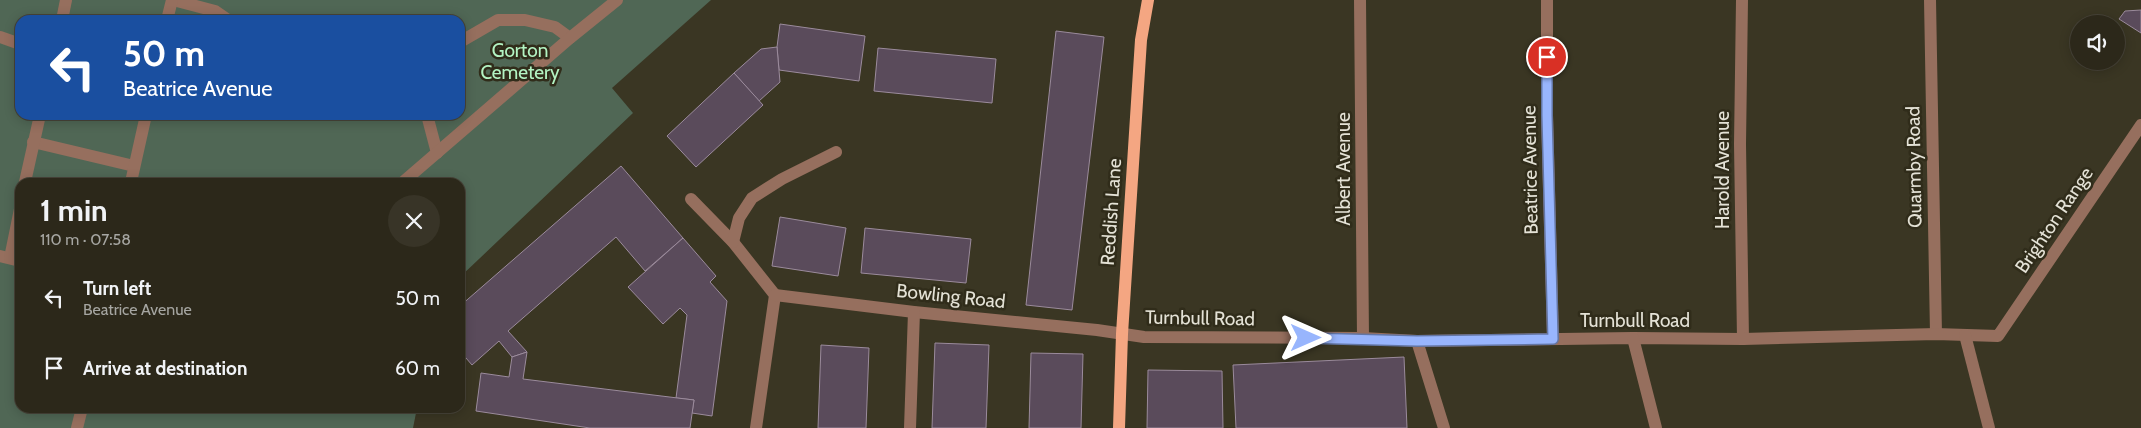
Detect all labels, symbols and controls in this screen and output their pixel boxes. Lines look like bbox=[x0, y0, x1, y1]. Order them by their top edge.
map controls bbox=[2070, 15, 2125, 70]
button: sound bbox=[2070, 15, 2125, 70]
text: 50 m bbox=[123, 32, 205, 75]
icon: left bbox=[40, 35, 105, 100]
pin bbox=[1526, 36, 1568, 78]
park label: Gorton Cemetery bbox=[480, 39, 560, 84]
icon: arrive bbox=[1533, 43, 1561, 71]
text: Beatrice Avenue bbox=[123, 75, 273, 102]
street label: Beatrice Avenue bbox=[1517, 105, 1543, 235]
street label: Quarmby Road bbox=[1901, 106, 1927, 228]
street label: Harold Avenue bbox=[1711, 111, 1734, 229]
street label: Albert Avenue bbox=[1332, 112, 1355, 226]
street label: Reddish Lane bbox=[1096, 157, 1126, 266]
street label: Brighton Range bbox=[2010, 162, 2098, 277]
text: 1 min bbox=[40, 192, 108, 229]
button: close bbox=[388, 195, 440, 247]
text: 110 m · 07:58 bbox=[40, 230, 131, 249]
text: Turn left bbox=[83, 277, 151, 300]
street label: Bowling Road bbox=[895, 279, 1007, 313]
icon: left bbox=[40, 284, 68, 312]
text: 50 m bbox=[396, 287, 440, 310]
text: Beatrice Avenue bbox=[83, 300, 192, 319]
street label: Turnbull Road bbox=[1145, 306, 1255, 330]
street label: Turnbull Road bbox=[1580, 309, 1690, 332]
position arrow bbox=[1279, 311, 1331, 363]
icon: arrive bbox=[40, 354, 68, 382]
text: Arrive at destination bbox=[83, 357, 247, 380]
text: 60 m bbox=[395, 357, 440, 380]

